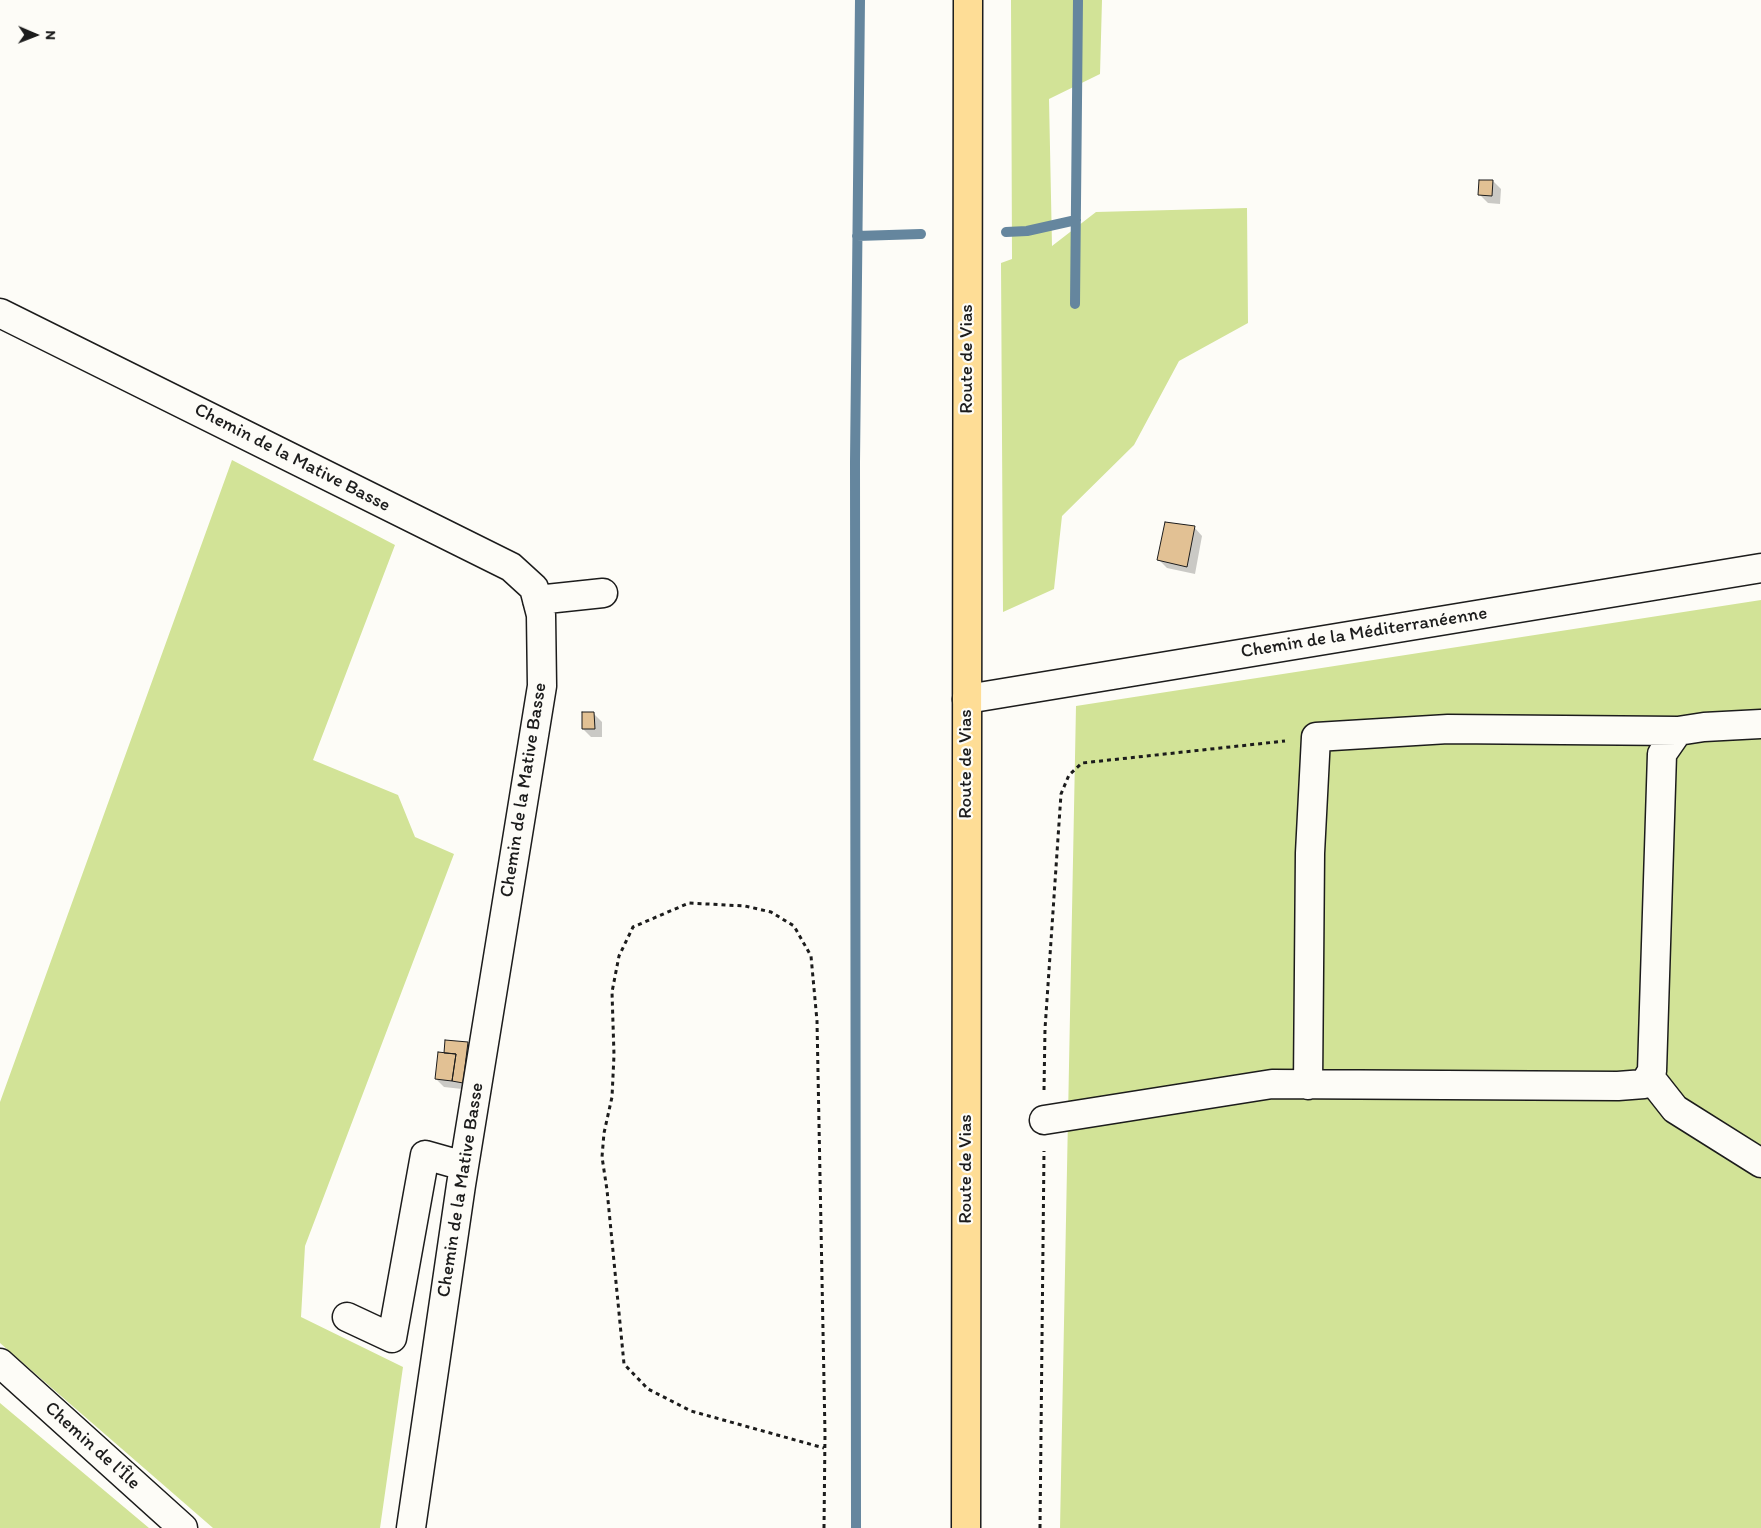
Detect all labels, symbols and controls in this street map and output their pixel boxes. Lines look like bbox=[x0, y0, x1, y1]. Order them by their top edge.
north arrow bbox=[10, 10, 60, 60]
text: N bbox=[42, 30, 59, 40]
street label: Route de Vias bbox=[956, 304, 978, 414]
street label: Chemin de la Mative Basse bbox=[190, 399, 394, 517]
street label: Chemin de la Méditerranéenne bbox=[1239, 602, 1489, 664]
street label: Chemin de la Mative Basse bbox=[496, 681, 552, 899]
street label: Route de Vias bbox=[955, 709, 977, 819]
street label: Chemin de la Mative Basse bbox=[433, 1081, 489, 1299]
street label: Route de Vias bbox=[955, 1114, 977, 1224]
street label: Chemin de l'Île bbox=[39, 1397, 145, 1495]

